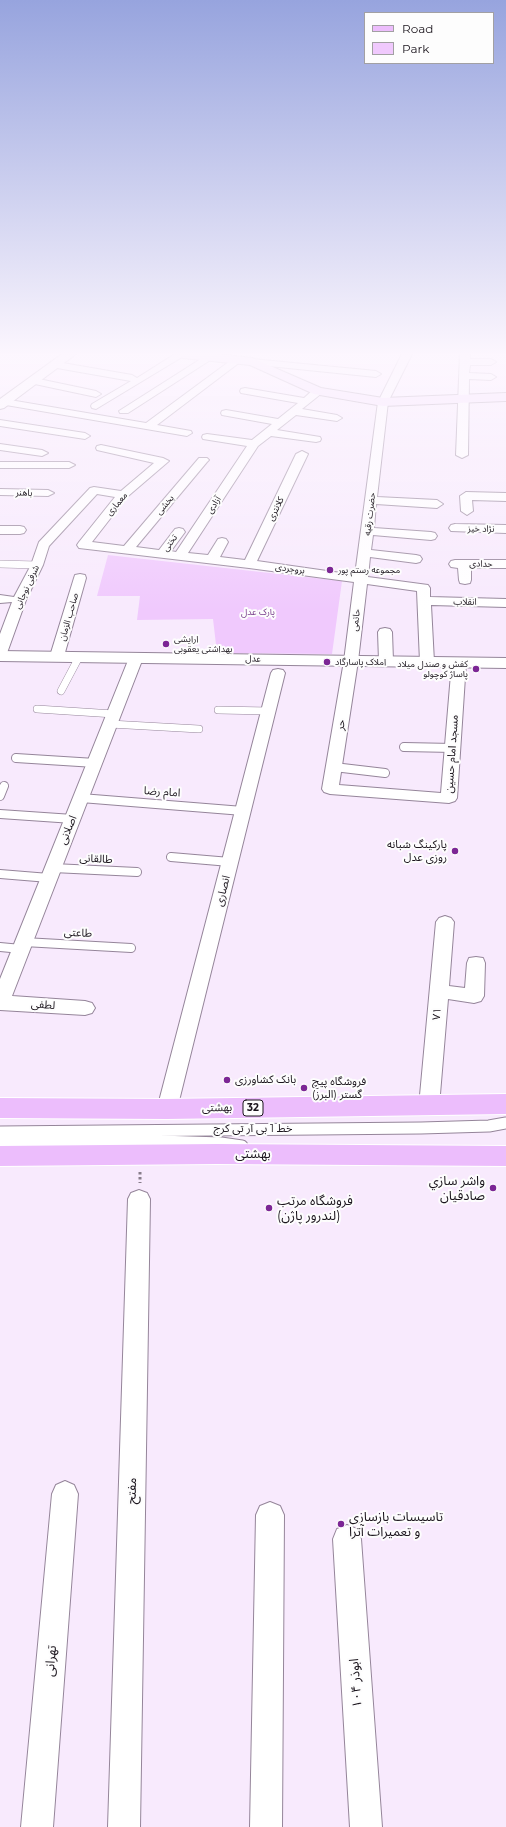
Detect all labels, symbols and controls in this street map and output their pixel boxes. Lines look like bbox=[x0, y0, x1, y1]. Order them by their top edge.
legend bbox=[364, 12, 494, 64]
text: Road bbox=[402, 21, 433, 36]
text: Park bbox=[402, 41, 429, 56]
street label: باهنر bbox=[15, 487, 33, 499]
street label: معماری bbox=[104, 490, 130, 518]
street label: حضرت رقیه bbox=[362, 492, 378, 536]
street label: بخشی bbox=[154, 493, 176, 517]
street label: آزادی bbox=[204, 494, 224, 516]
street label: کلانتری bbox=[266, 495, 286, 523]
street label: نژاد خیز bbox=[468, 523, 494, 535]
street label: تختی bbox=[160, 532, 180, 554]
street label: حدادی bbox=[469, 558, 493, 570]
street label: بروجردی bbox=[275, 562, 305, 576]
street label: شرفی نوجانی bbox=[12, 563, 42, 611]
marker: مجموعه رستم پور bbox=[325, 565, 335, 575]
place label: مجموعه رستم پور bbox=[338, 565, 400, 575]
street label: صاحب الزمان bbox=[57, 592, 81, 642]
street label: انقلاب bbox=[453, 596, 477, 608]
park label: پارک عدل bbox=[241, 607, 275, 617]
street label: حاتمی bbox=[349, 608, 363, 632]
place label: ارایشی بهداشتی یعقوبی bbox=[174, 634, 232, 655]
marker: ارایشی بهداشتی یعقوبی bbox=[161, 639, 171, 649]
street label: عدل bbox=[245, 653, 261, 665]
marker: املاک پاسارگاد bbox=[322, 657, 332, 667]
place label: املاک پاسارگاد bbox=[335, 657, 386, 667]
place label: کفش و صندل میلاد پاساژ کوچولو bbox=[397, 659, 468, 680]
marker: کفش و صندل میلاد پاساژ کوچولو bbox=[471, 664, 481, 674]
street label: مسجد امام حسین bbox=[443, 714, 461, 794]
street label: حر bbox=[334, 719, 348, 731]
street label: امام رضا bbox=[143, 784, 181, 800]
street label: اصلانی bbox=[56, 814, 80, 846]
place label: پارکینگ شبانه روزی عدل bbox=[387, 838, 447, 864]
marker: پارکینگ شبانه روزی عدل bbox=[450, 846, 460, 856]
street label: طالقانی bbox=[79, 852, 113, 866]
street label: انصاری bbox=[213, 874, 233, 908]
street label: طاعتی bbox=[63, 926, 93, 940]
street label: لطفی bbox=[30, 997, 56, 1013]
street label: ۷۱ bbox=[430, 1007, 444, 1021]
place label: بانک کشاورزی bbox=[235, 1073, 296, 1087]
marker: بانک کشاورزی bbox=[222, 1075, 232, 1085]
place label: فروشگاه پیچ گستر (البرز) bbox=[312, 1075, 366, 1101]
marker: فروشگاه پیچ گستر (البرز) bbox=[299, 1083, 309, 1093]
road number: 32 bbox=[243, 1100, 263, 1116]
street label: بهشتى bbox=[202, 1101, 232, 1115]
street label: خط 1 بی آر تی کرج bbox=[214, 1122, 292, 1136]
street label: بهشتی bbox=[235, 1146, 271, 1162]
place label: واشر سازي صادقیان bbox=[429, 1173, 485, 1204]
marker: واشر سازي صادقیان bbox=[488, 1183, 498, 1193]
place label: فروشگاه مرتب (لندرور پاژن) bbox=[277, 1193, 353, 1224]
marker: فروشگاه مرتب (لندرور پاژن) bbox=[264, 1203, 274, 1213]
street label: مفتح bbox=[124, 1478, 140, 1504]
place label: تاسیسات بازسازی و تعمیرات آترا bbox=[349, 1509, 443, 1540]
marker: تاسیسات بازسازی و تعمیرات آترا bbox=[336, 1519, 346, 1529]
street label: تهرانی bbox=[42, 1645, 60, 1677]
street label: ابوذر ۱۰۴ bbox=[346, 1658, 366, 1708]

